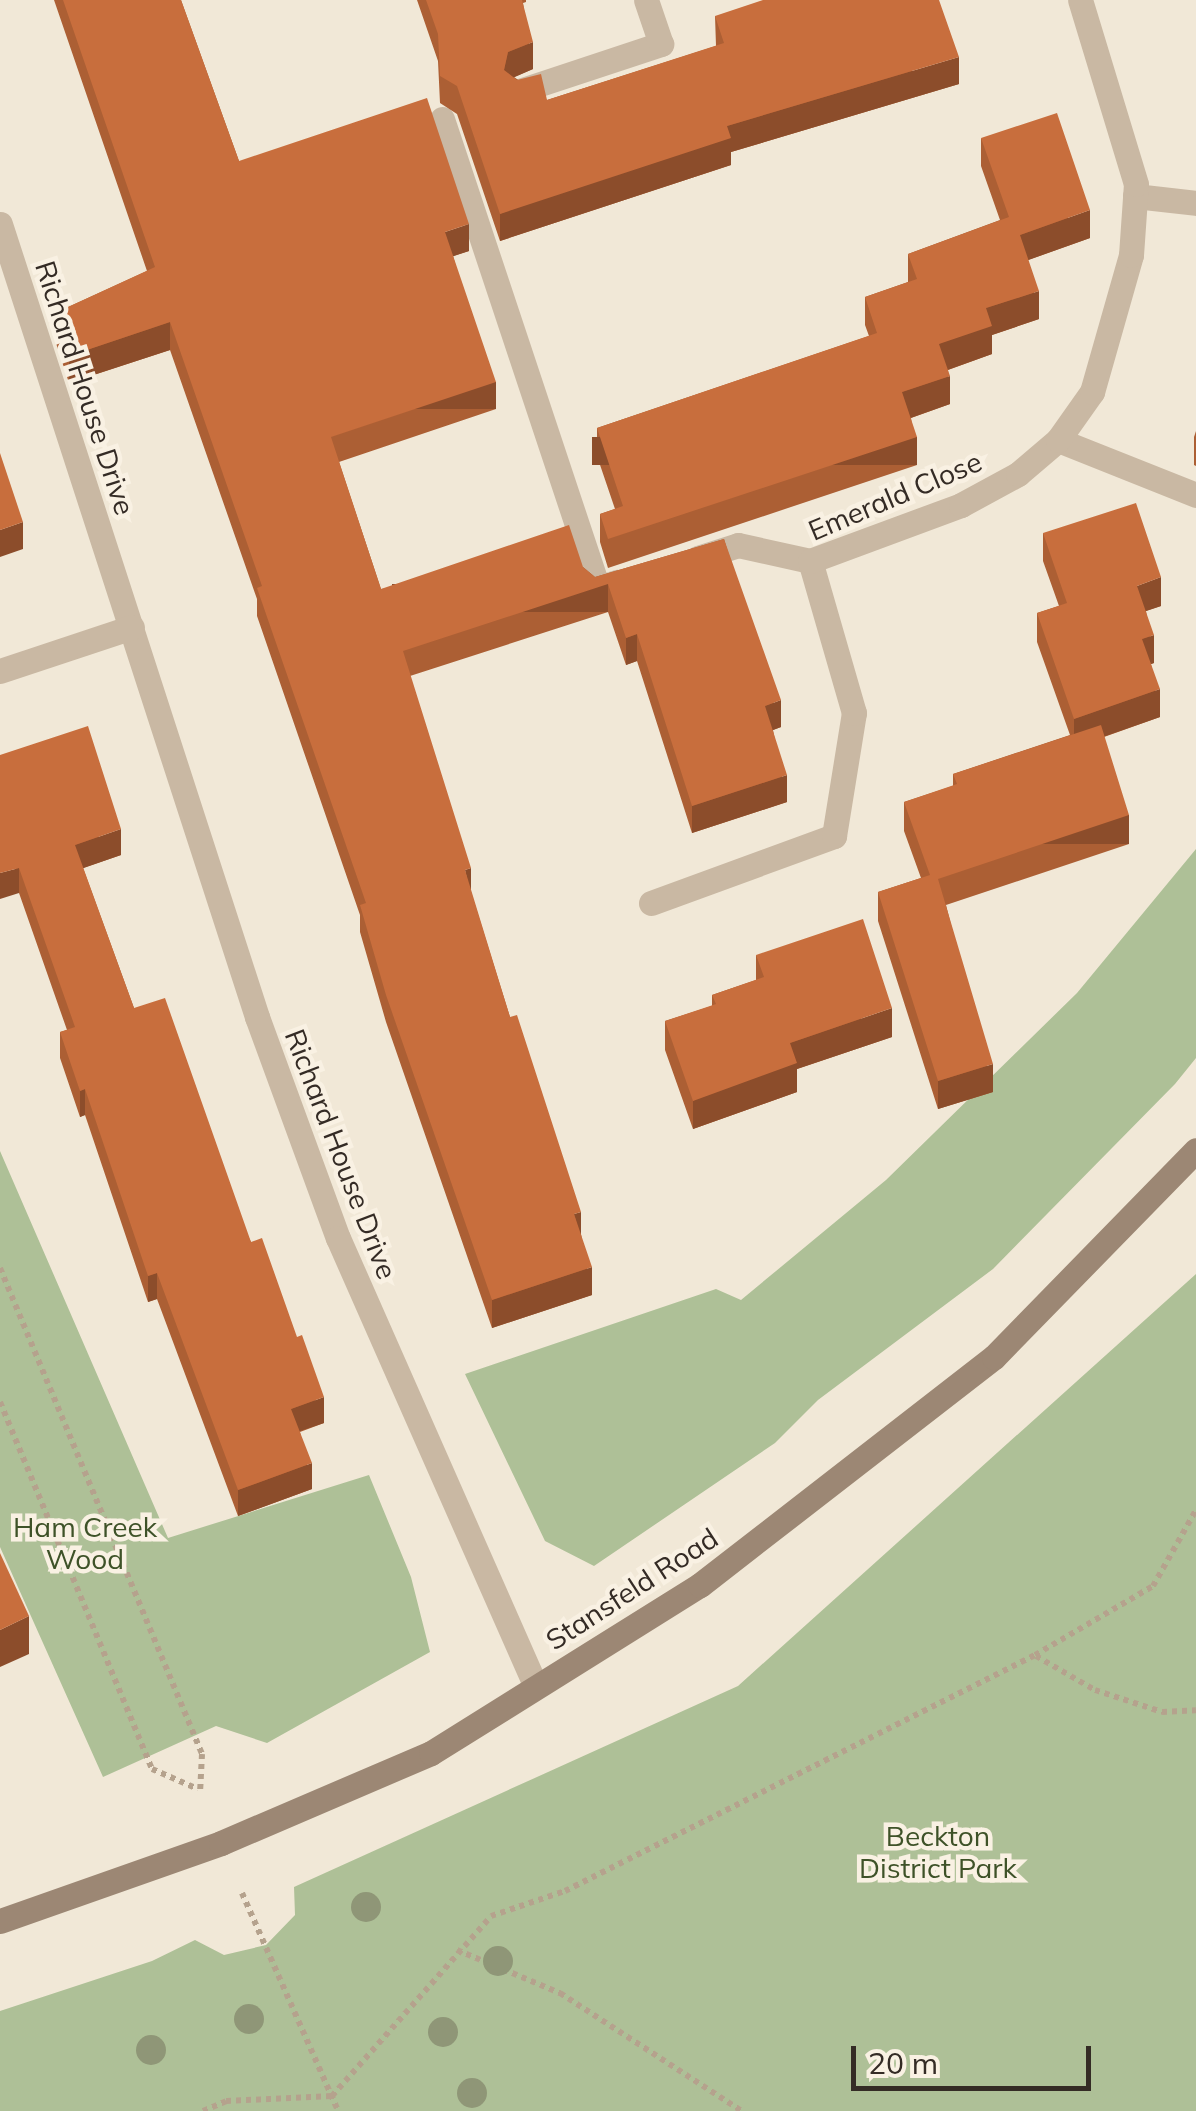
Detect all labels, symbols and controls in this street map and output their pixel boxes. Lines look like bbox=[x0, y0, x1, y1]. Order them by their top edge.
street label: Richard House Drive bbox=[28, 257, 142, 519]
street label: Emerald Close bbox=[803, 444, 987, 548]
street label: Richard House Drive bbox=[278, 1024, 404, 1284]
park label: Ham Creek Wood bbox=[13, 1510, 157, 1576]
street label: Stansfeld Road bbox=[540, 1521, 724, 1657]
park label: Beckton District Park bbox=[859, 1819, 1017, 1885]
scale bar bbox=[856, 2026, 1096, 2088]
text: 20 m bbox=[868, 2044, 938, 2082]

